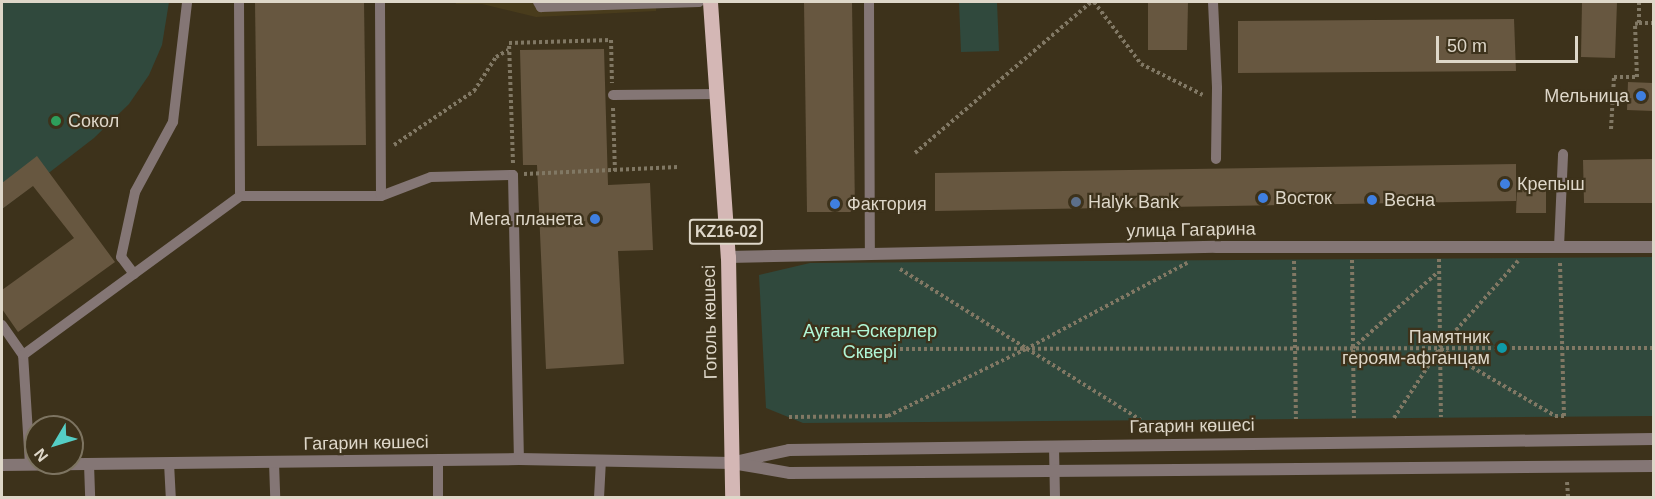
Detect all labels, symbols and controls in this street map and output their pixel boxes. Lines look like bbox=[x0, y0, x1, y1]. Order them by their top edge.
scale bar bbox=[1439, 24, 1582, 62]
text: 50 m bbox=[1447, 36, 1487, 56]
place label: Мельница bbox=[1544, 85, 1629, 107]
marker: Мельница bbox=[1634, 89, 1648, 103]
place label: Сокол bbox=[68, 110, 119, 132]
marker: Сокол bbox=[49, 114, 63, 128]
place label: Крепыш bbox=[1517, 173, 1585, 195]
marker: Крепыш bbox=[1498, 177, 1512, 191]
place label: Восток bbox=[1275, 187, 1332, 209]
place label: Весна bbox=[1384, 189, 1435, 211]
place label: Halyk Bank bbox=[1088, 191, 1179, 213]
marker: Восток bbox=[1256, 191, 1270, 205]
place label: Фактория bbox=[847, 193, 927, 215]
marker: Весна bbox=[1365, 193, 1379, 207]
marker: Halyk Bank bbox=[1069, 195, 1083, 209]
marker: Фактория bbox=[828, 197, 842, 211]
place label: Мега планета bbox=[469, 208, 583, 230]
marker: Мега планета bbox=[588, 212, 602, 226]
street label: улица Гагарина bbox=[1126, 218, 1256, 242]
road number: KZ16-02 bbox=[688, 219, 764, 245]
street label: Гоголь көшесі bbox=[698, 265, 722, 379]
park label: Ауған-Әскерлер Сквері bbox=[803, 321, 937, 364]
place label: Памятник героям-афганцам bbox=[1342, 327, 1490, 370]
marker: Памятник героям-афганцам bbox=[1495, 341, 1509, 355]
street label: Гагарин көшесі bbox=[1129, 414, 1255, 438]
north arrow bbox=[24, 415, 84, 475]
street label: Гагарин көшесі bbox=[303, 431, 429, 455]
text: N bbox=[31, 445, 51, 465]

